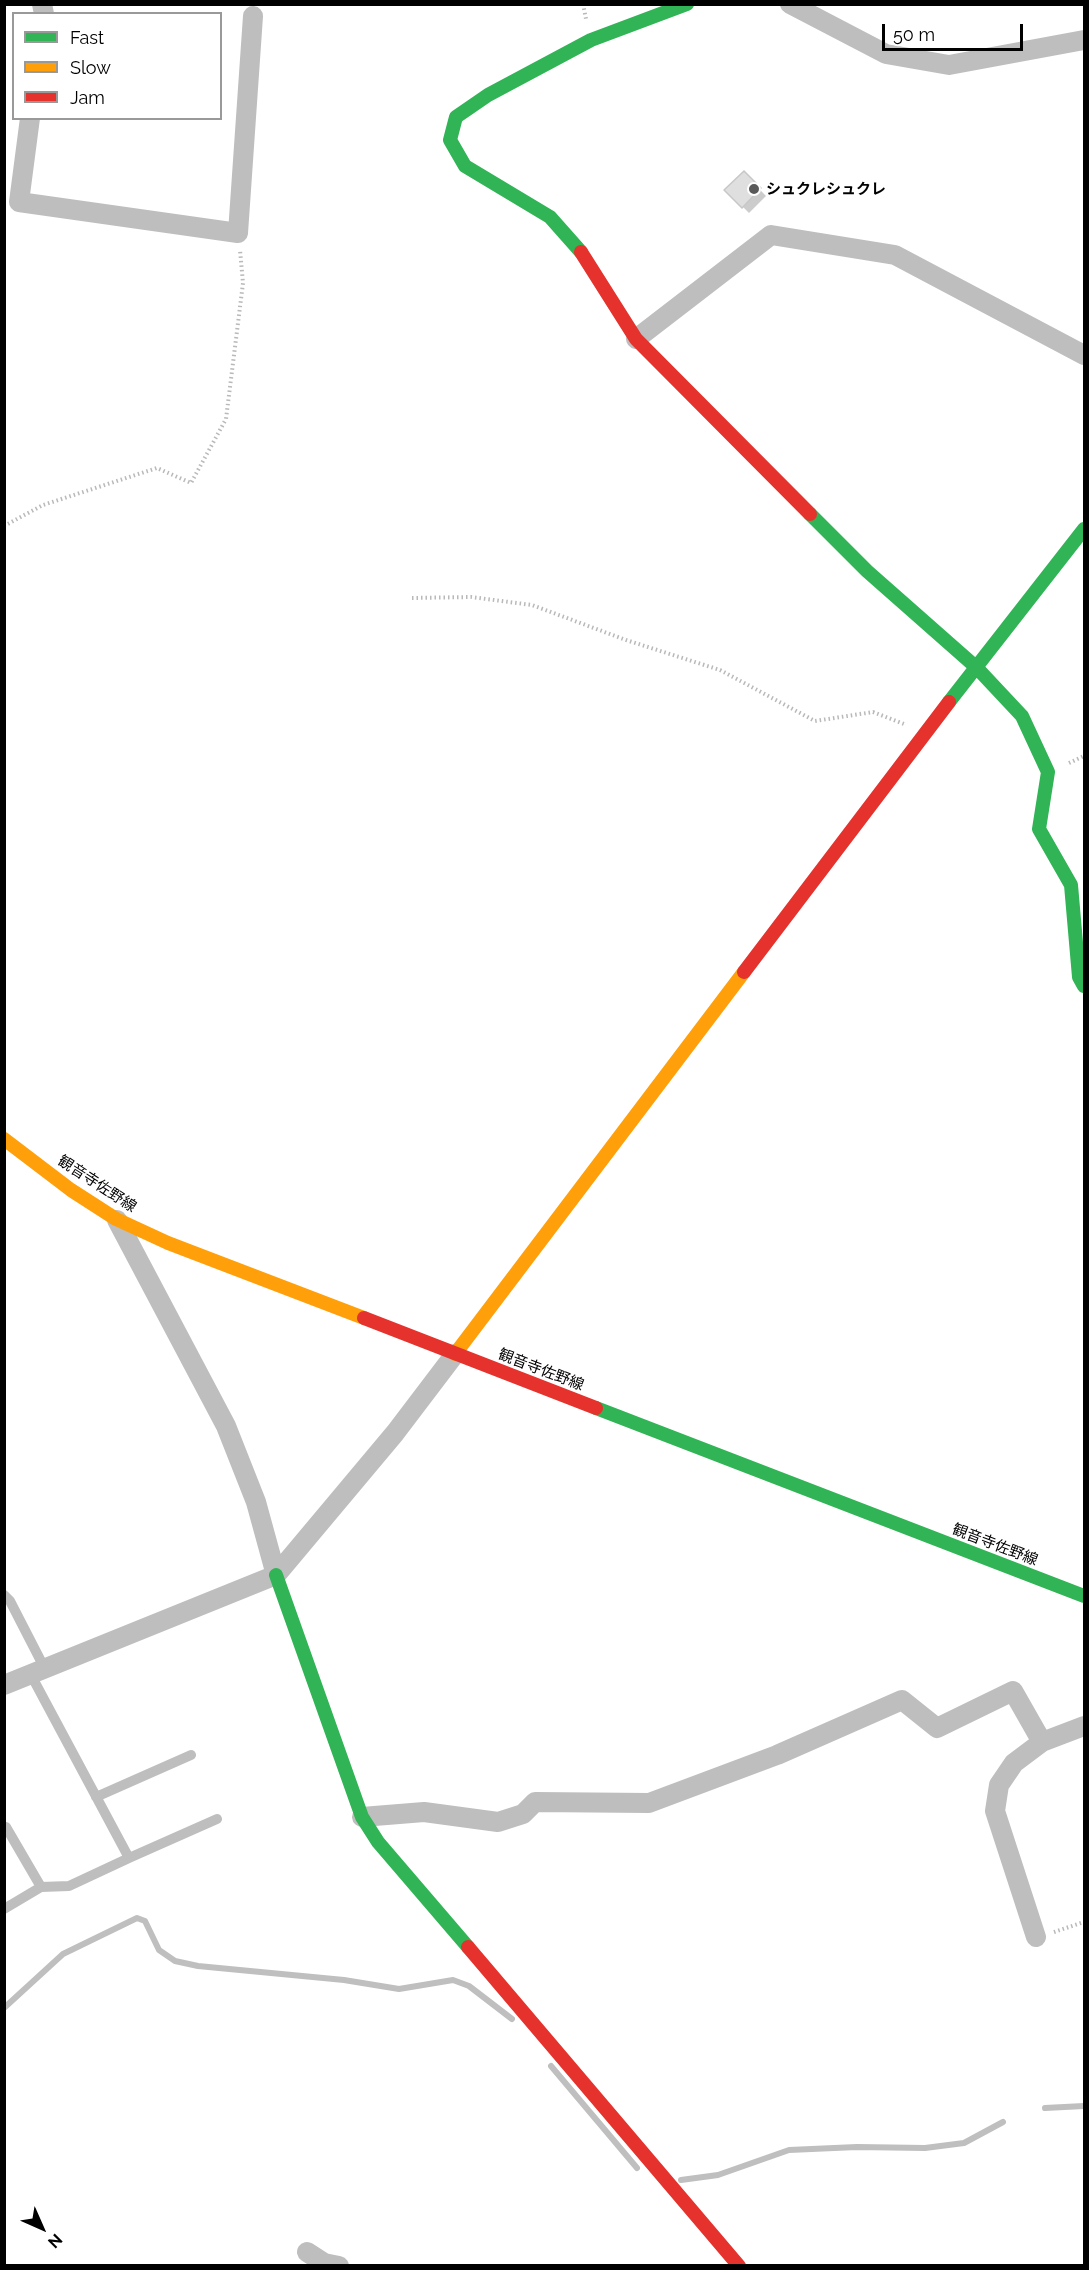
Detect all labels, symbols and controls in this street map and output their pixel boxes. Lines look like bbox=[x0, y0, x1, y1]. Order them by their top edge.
legend bbox=[12, 12, 222, 120]
scale bar bbox=[885, 12, 1026, 50]
text: 50 m bbox=[893, 24, 935, 45]
text: Fast bbox=[70, 27, 104, 48]
text: Slow bbox=[70, 57, 111, 78]
text: Jam bbox=[70, 87, 105, 108]
place label: シュクレシュクレ bbox=[766, 180, 886, 198]
marker: シュクレシュクレ bbox=[747, 182, 761, 196]
street label: 観音寺佐野線 bbox=[54, 1152, 140, 1216]
street label: 観音寺佐野線 bbox=[496, 1345, 586, 1395]
street label: 観音寺佐野線 bbox=[950, 1520, 1040, 1570]
north arrow bbox=[12, 2198, 72, 2258]
text: N bbox=[44, 2230, 66, 2252]

